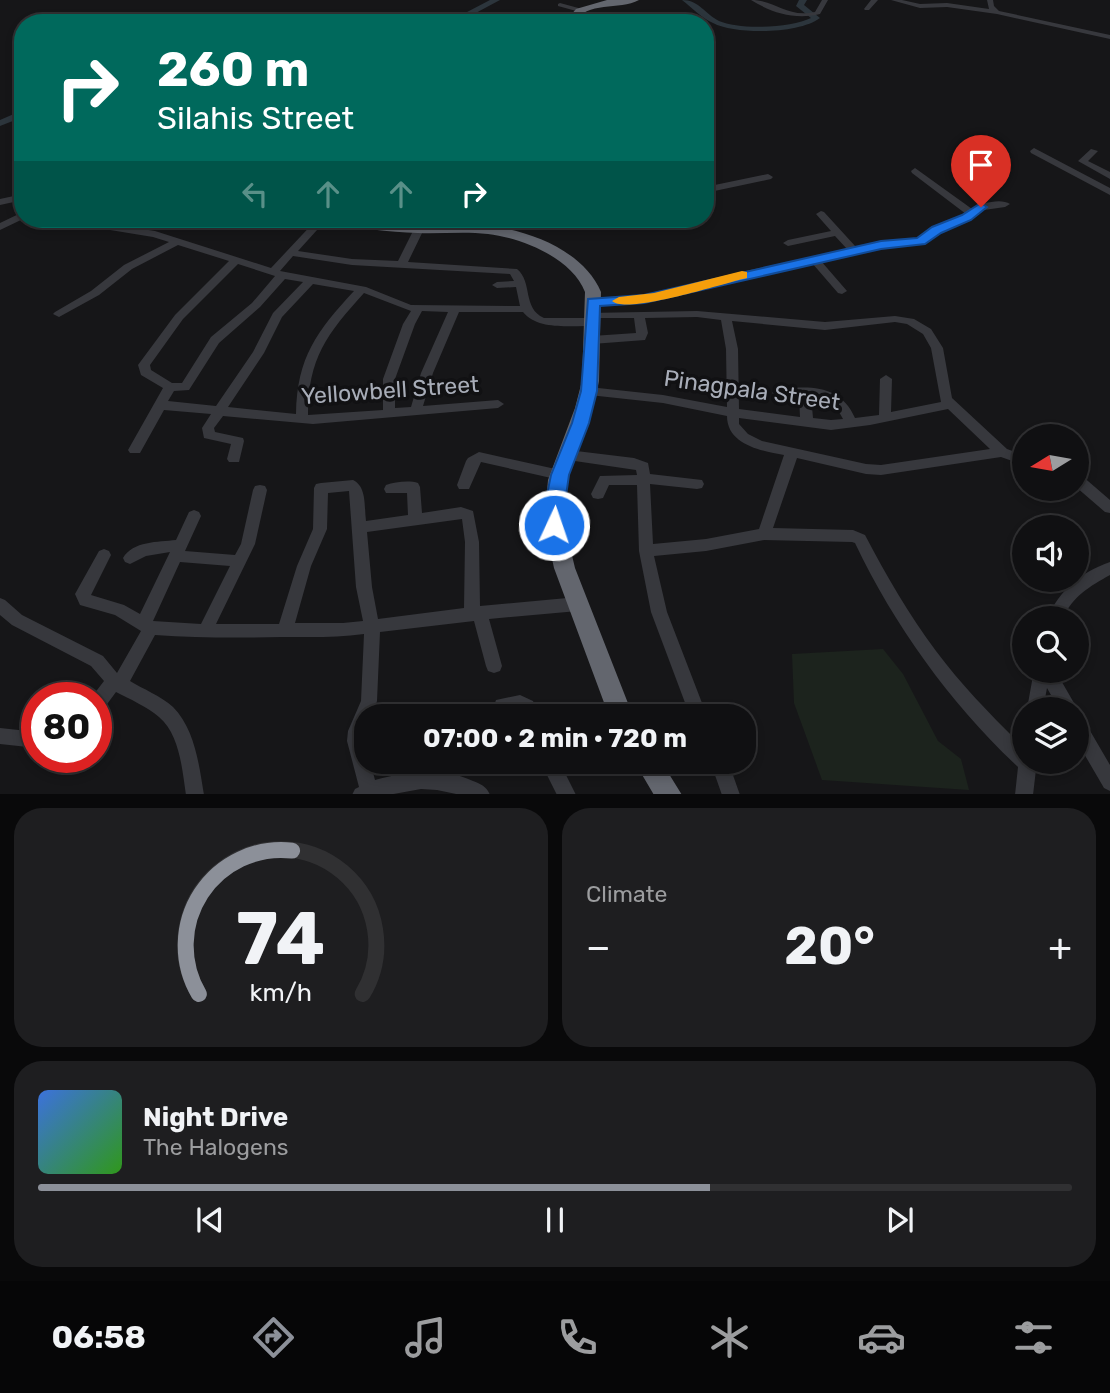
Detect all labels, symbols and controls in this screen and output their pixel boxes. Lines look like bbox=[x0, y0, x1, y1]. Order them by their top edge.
text: 260 m bbox=[157, 40, 309, 98]
icon: right bbox=[42, 42, 133, 133]
text: Silahis Street bbox=[157, 99, 354, 137]
pin bbox=[951, 135, 1011, 207]
icon: arrive bbox=[962, 146, 1000, 184]
icon: left bbox=[236, 175, 274, 213]
icon: ahead bbox=[309, 175, 347, 213]
icon: ahead bbox=[382, 175, 420, 213]
icon: right bbox=[455, 175, 493, 213]
street label: Pinagpala Street bbox=[662, 364, 842, 416]
street label: Yellowbell Street bbox=[300, 370, 480, 410]
north arrow bbox=[1012, 424, 1088, 500]
map controls bbox=[1012, 424, 1089, 774]
position arrow bbox=[517, 488, 591, 562]
button: sound bbox=[1012, 515, 1089, 592]
button: search bbox=[1012, 606, 1089, 683]
speed limit sign: 80 bbox=[21, 682, 112, 773]
button: layers bbox=[1012, 697, 1089, 774]
text: 07:00 · 2 min · 720 m bbox=[423, 723, 687, 754]
text: Climate bbox=[586, 880, 667, 908]
text: 74 bbox=[236, 896, 326, 982]
text: 20° bbox=[784, 915, 875, 977]
text: − bbox=[586, 924, 611, 970]
text: + bbox=[1048, 924, 1072, 970]
text: km/h bbox=[250, 977, 312, 1006]
text: Night Drive bbox=[143, 1102, 288, 1133]
text: The Halogens bbox=[143, 1133, 289, 1161]
icon: previous bbox=[191, 1201, 229, 1239]
icon: pause bbox=[536, 1201, 574, 1239]
icon: next bbox=[881, 1201, 919, 1239]
icon: directions bbox=[249, 1313, 298, 1362]
icon: music bbox=[401, 1313, 450, 1362]
icon: phone bbox=[553, 1313, 602, 1362]
icon: climate bbox=[705, 1313, 754, 1362]
icon: car bbox=[857, 1313, 906, 1362]
icon: filters bbox=[1009, 1313, 1058, 1362]
text: 06:58 bbox=[52, 1318, 146, 1356]

